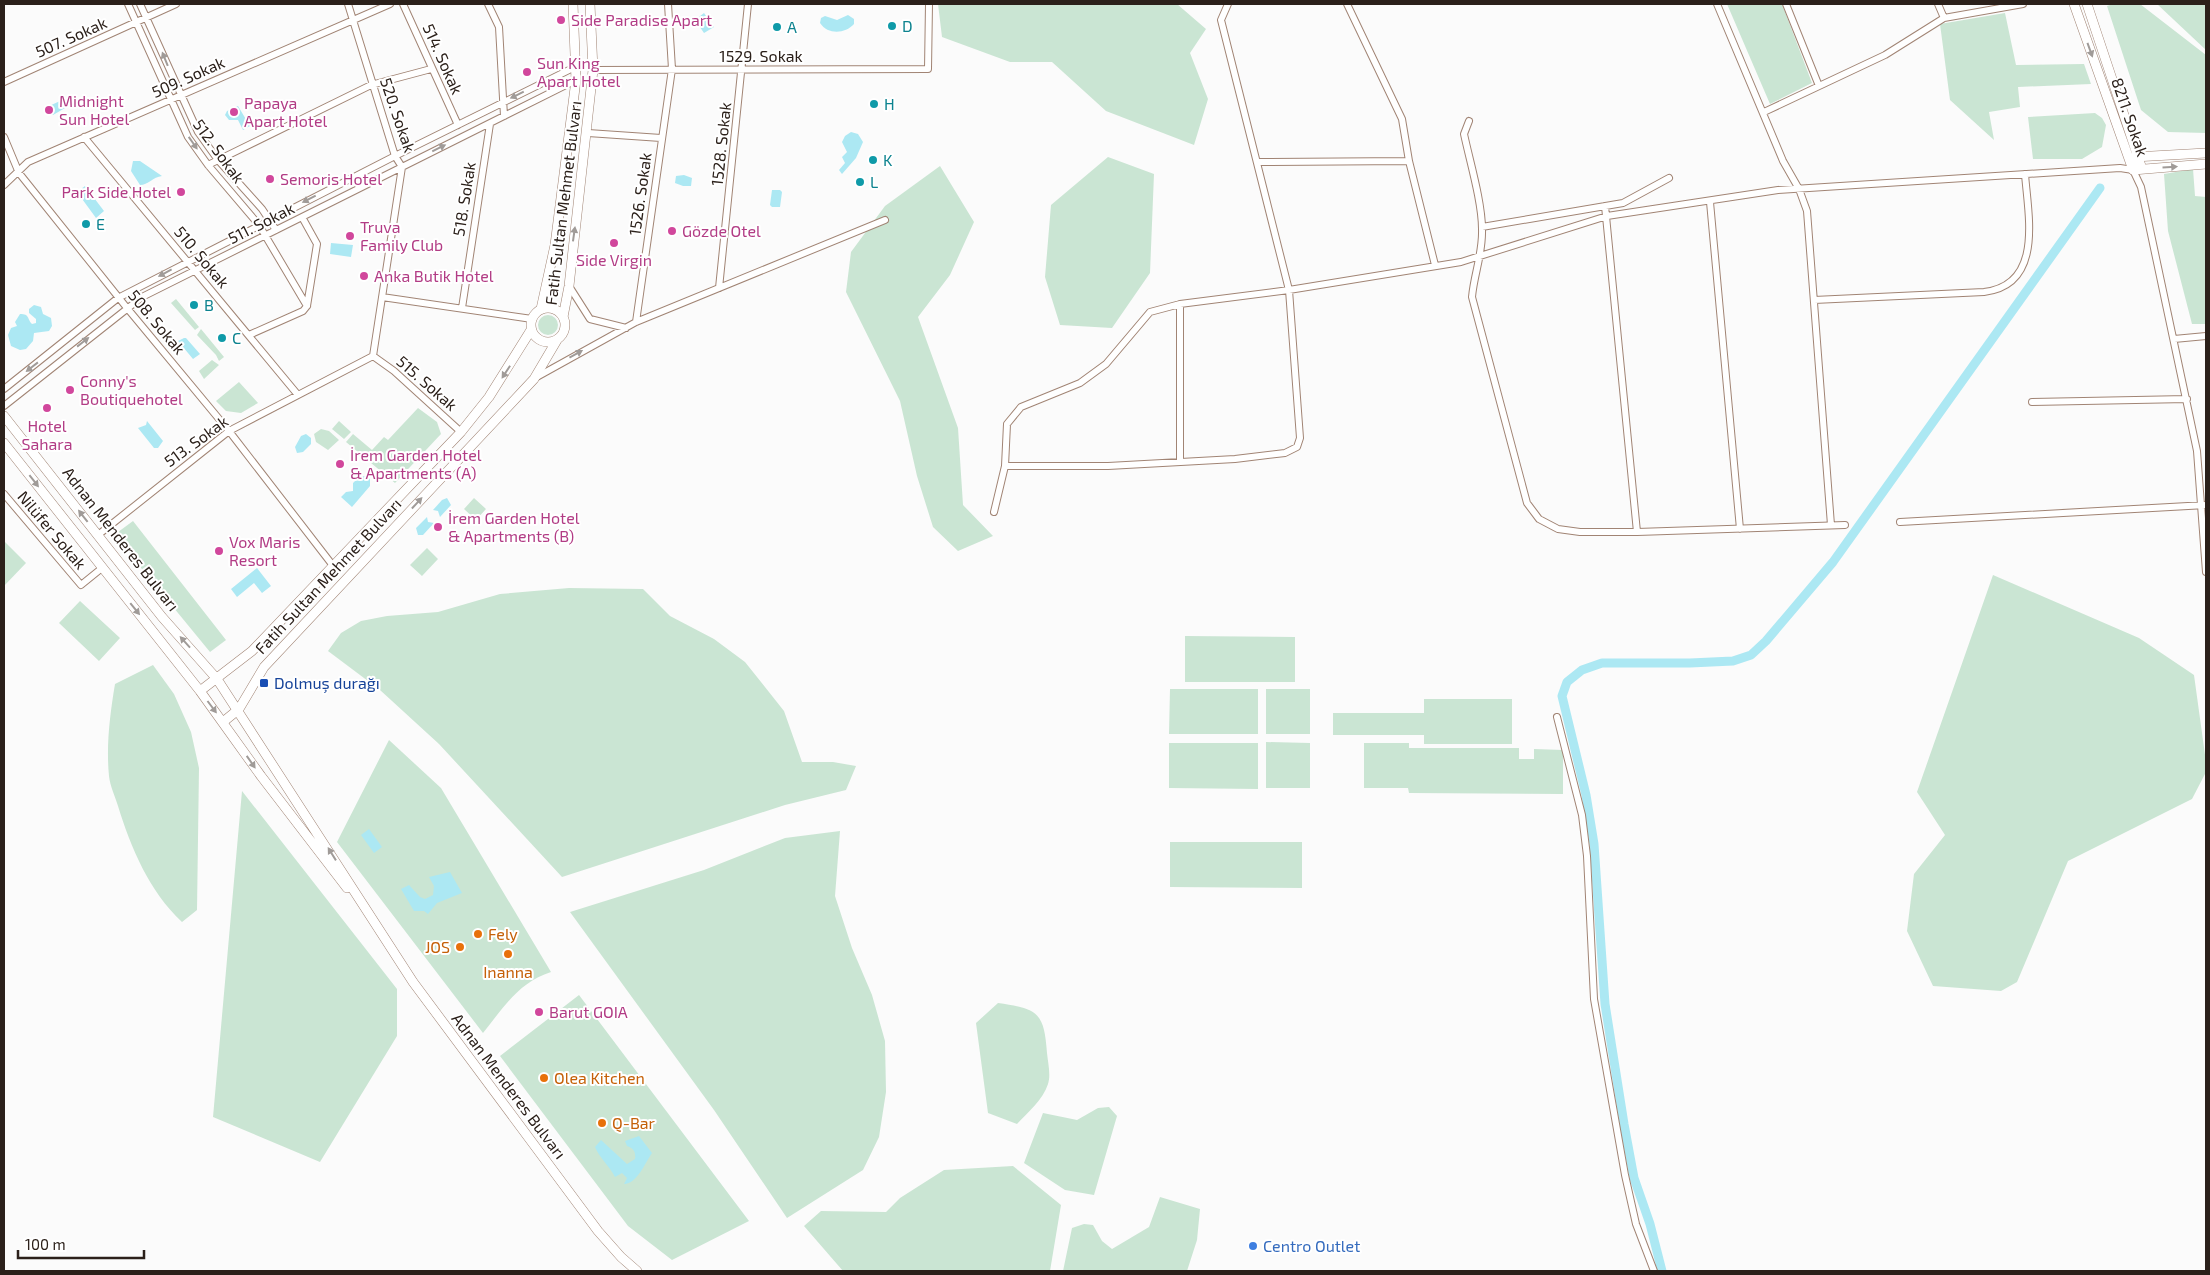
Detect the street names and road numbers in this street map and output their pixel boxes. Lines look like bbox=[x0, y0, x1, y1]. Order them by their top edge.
street label: 507. Sokak bbox=[32, 12, 109, 61]
street label: 514. Sokak bbox=[419, 21, 467, 97]
street label: 1529. Sokak bbox=[719, 46, 803, 65]
street label: 509. Sokak bbox=[148, 52, 227, 101]
street label: 520. Sokak bbox=[377, 75, 420, 155]
street label: 8211. Sokak bbox=[2108, 75, 2153, 159]
street label: Fatih Sultan Mehmet Bulvarı bbox=[541, 100, 584, 306]
street label: 1528. Sokak bbox=[707, 101, 734, 187]
street label: 512. Sokak bbox=[190, 115, 249, 186]
street label: 1526. Sokak bbox=[624, 151, 655, 237]
street label: 518. Sokak bbox=[448, 160, 479, 237]
street label: 511. Sokak bbox=[225, 198, 297, 247]
street label: 510. Sokak bbox=[171, 222, 234, 291]
street label: 508. Sokak bbox=[125, 286, 190, 358]
street label: 515. Sokak bbox=[393, 351, 461, 414]
street label: 513. Sokak bbox=[160, 411, 231, 470]
street label: Adnan Menderes Bulvarı bbox=[59, 463, 183, 614]
street label: Nilüfer Sokak bbox=[14, 487, 91, 573]
street label: Fatih Sultan Mehmet Bulvarı bbox=[251, 494, 405, 657]
street label: Adnan Menderes Bulvarı bbox=[448, 1009, 570, 1162]

